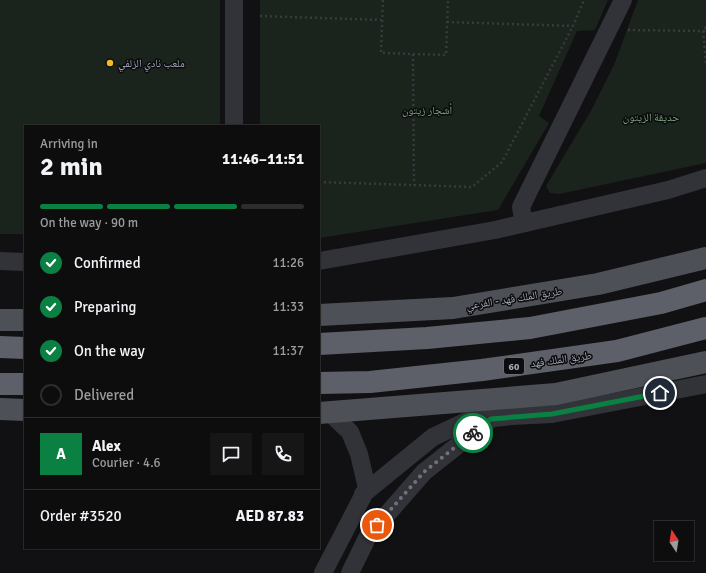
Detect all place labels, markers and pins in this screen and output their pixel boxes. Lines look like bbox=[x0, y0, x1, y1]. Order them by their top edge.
place label: ملعب نادي الزلفي bbox=[118, 57, 185, 72]
marker: ملعب نادي الزلفي bbox=[105, 58, 115, 68]
pin bbox=[643, 376, 677, 410]
pin bbox=[360, 508, 394, 542]

